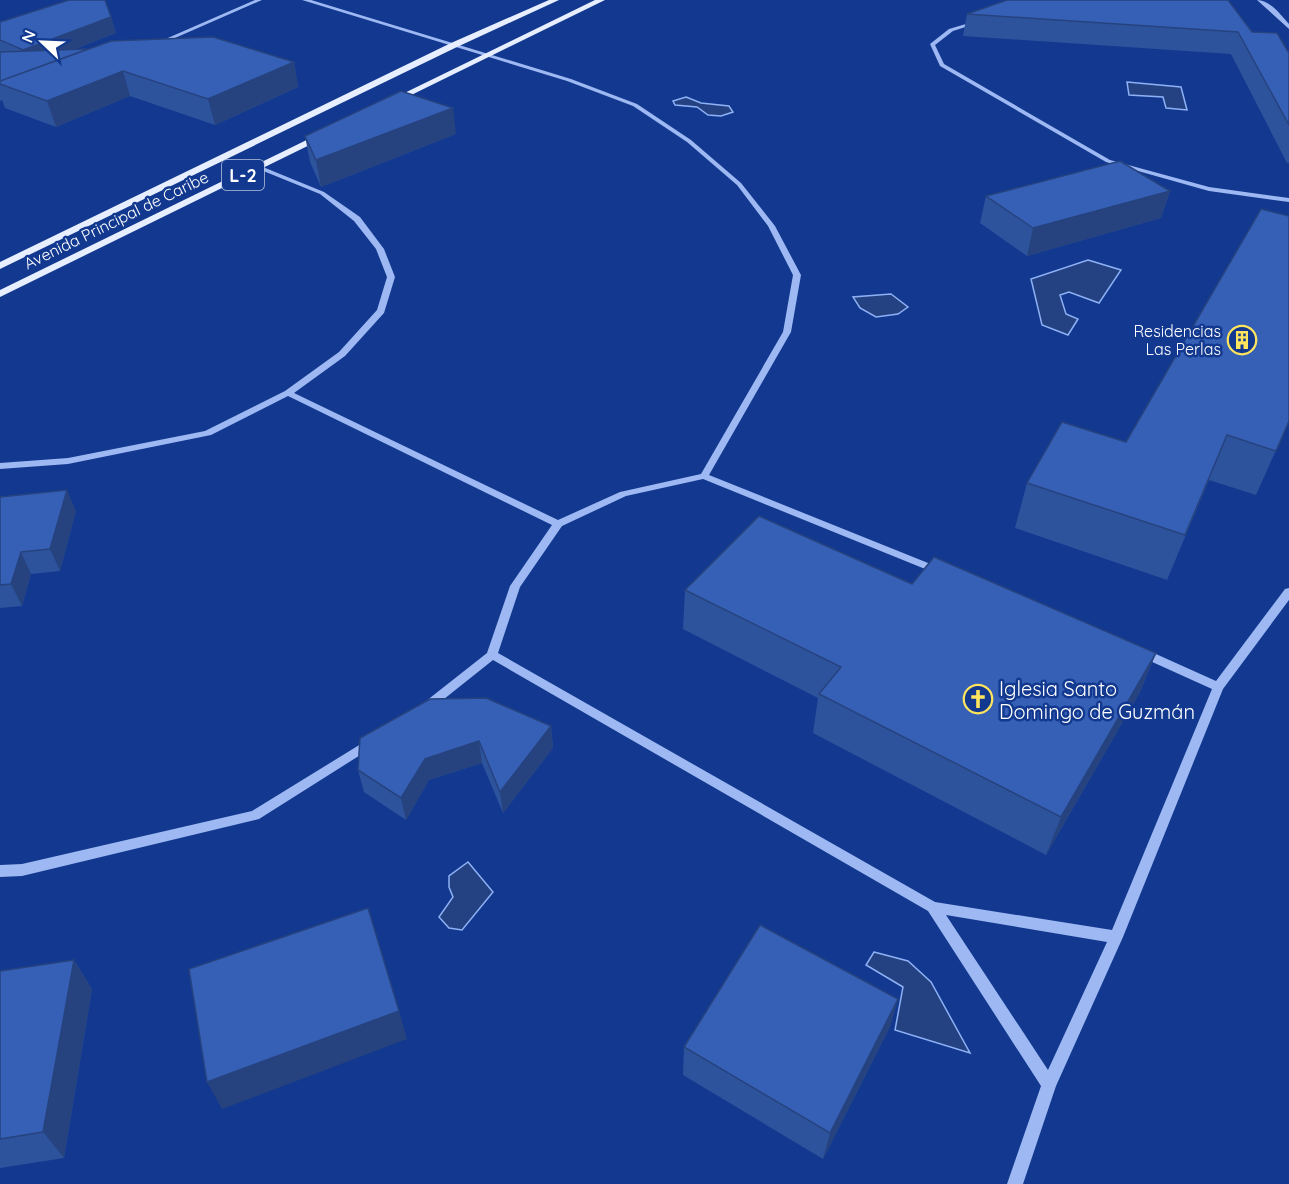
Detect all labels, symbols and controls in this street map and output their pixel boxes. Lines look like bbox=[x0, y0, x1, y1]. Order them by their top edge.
north arrow bbox=[12, 12, 72, 72]
text: N bbox=[17, 27, 40, 45]
road number: L-2 bbox=[222, 160, 264, 190]
street label: Avenida Principal de Caribe bbox=[20, 167, 212, 273]
place label: Residencias Las Perlas bbox=[1133, 321, 1221, 359]
building icon: Residencias Las Perlas bbox=[1226, 324, 1258, 356]
place label: Iglesia Santo Domingo de Guzmán bbox=[999, 676, 1195, 724]
church icon: Iglesia Santo Domingo de Guzmán bbox=[962, 683, 994, 715]

